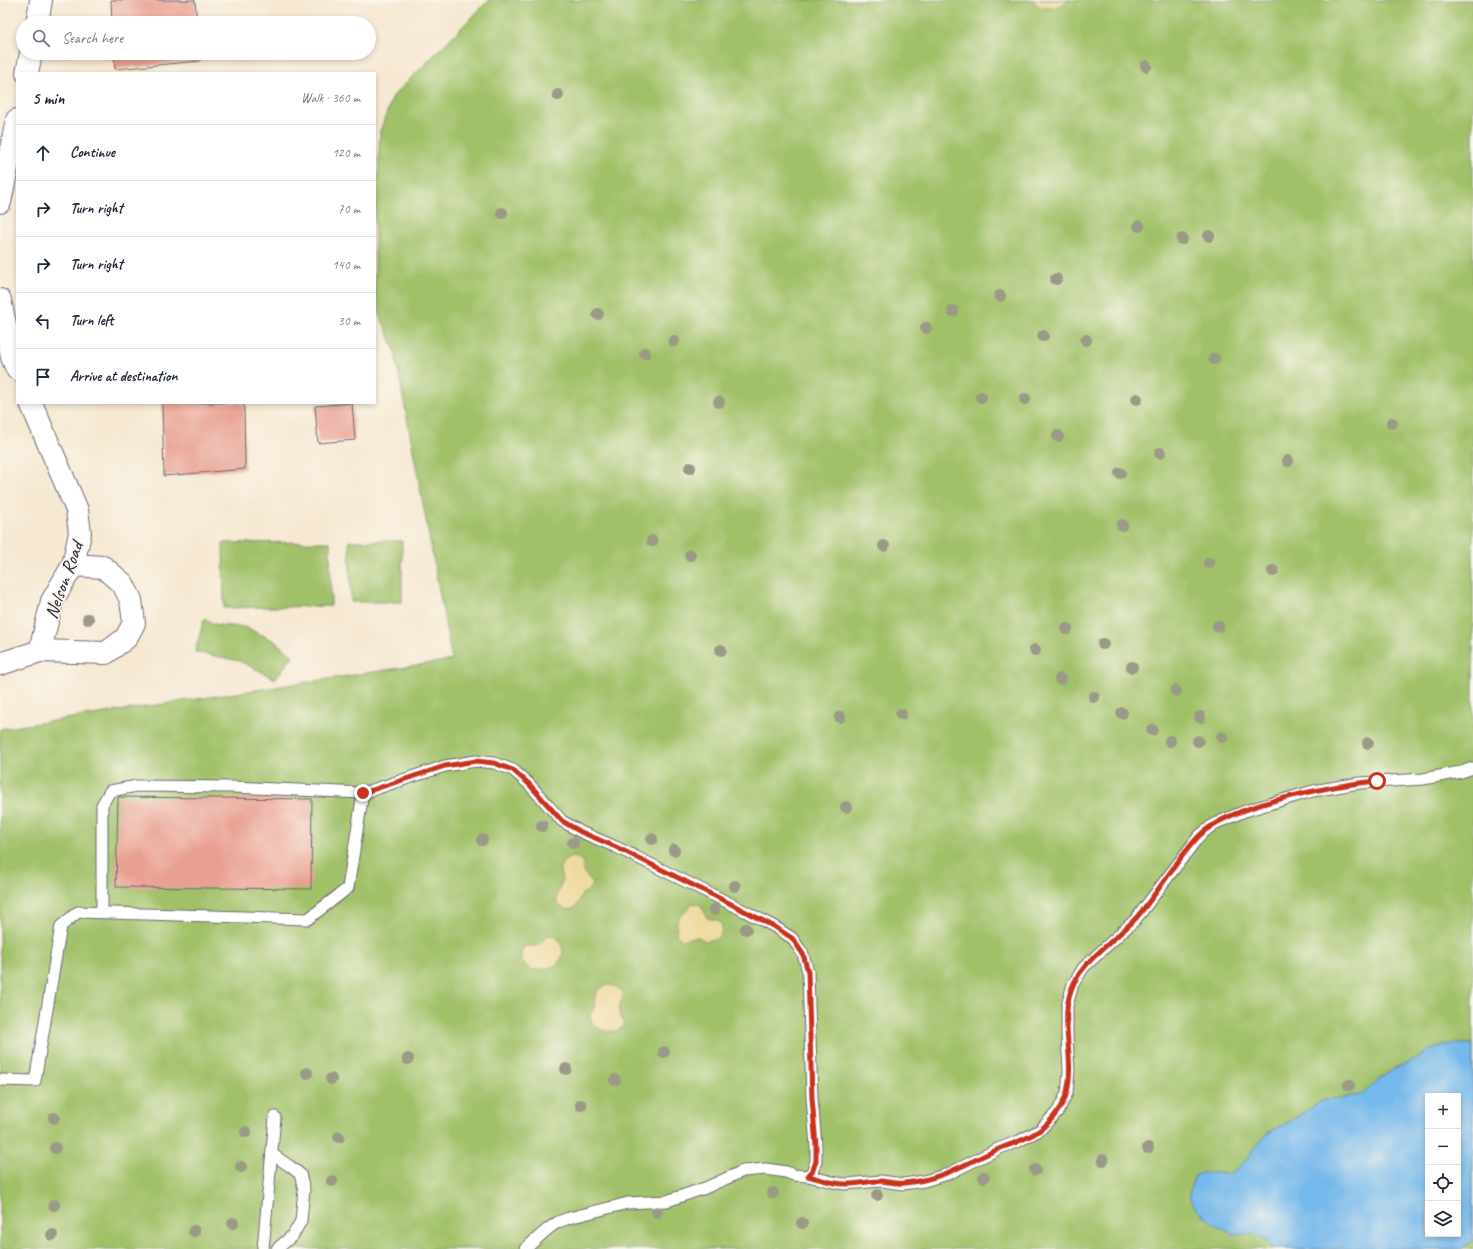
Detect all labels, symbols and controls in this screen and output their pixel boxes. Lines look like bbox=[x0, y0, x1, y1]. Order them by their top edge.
search box bbox=[16, 16, 376, 60]
icon: search bbox=[30, 27, 52, 49]
text: Search here bbox=[62, 29, 123, 48]
text: 5 min bbox=[32, 88, 64, 109]
text: Walk · 360 m bbox=[301, 90, 360, 106]
icon: ahead bbox=[32, 142, 54, 164]
text: Continue bbox=[70, 143, 115, 162]
text: 120 m bbox=[332, 145, 360, 161]
icon: right bbox=[32, 198, 54, 220]
text: Turn right bbox=[70, 199, 123, 218]
text: 70 m bbox=[338, 201, 360, 217]
icon: right bbox=[32, 254, 54, 276]
text: Turn right bbox=[70, 255, 123, 274]
text: 140 m bbox=[332, 257, 360, 273]
icon: left bbox=[32, 310, 54, 332]
text: Turn left bbox=[70, 311, 113, 330]
text: 30 m bbox=[338, 313, 360, 329]
icon: arrive bbox=[32, 366, 54, 388]
text: Arrive at destination bbox=[70, 367, 177, 386]
street label: Nelson Road bbox=[39, 535, 90, 622]
route start bbox=[1368, 772, 1386, 790]
route end bbox=[354, 784, 372, 802]
map controls bbox=[1425, 1093, 1461, 1237]
button: + bbox=[1425, 1093, 1461, 1129]
button: − bbox=[1425, 1129, 1461, 1165]
button: locate bbox=[1425, 1165, 1461, 1201]
button: layers bbox=[1425, 1201, 1461, 1237]

